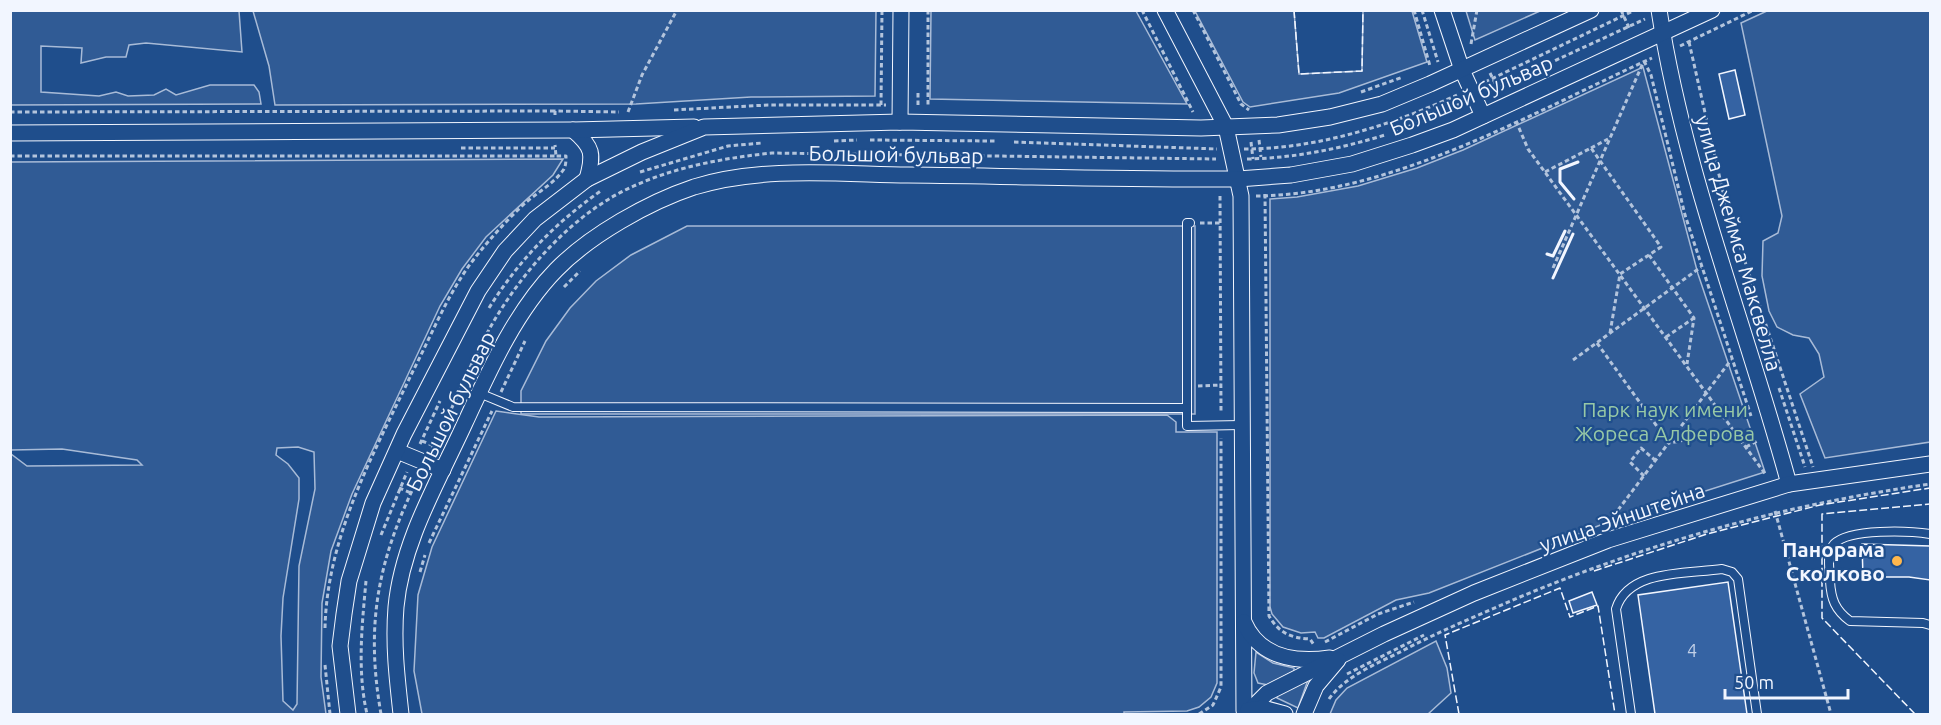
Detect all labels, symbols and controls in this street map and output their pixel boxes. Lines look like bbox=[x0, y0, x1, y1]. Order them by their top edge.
street label: Большой бульвар bbox=[1386, 50, 1556, 140]
street label: улица Джеймса Максвелла bbox=[1691, 112, 1787, 374]
street label: Большой бульвар bbox=[808, 140, 984, 168]
street label: Большой бульвар bbox=[401, 327, 499, 495]
park label: Парк наук имени Жореса Алферова bbox=[1575, 397, 1755, 445]
street label: улица Эйнштейна bbox=[1536, 477, 1708, 557]
place label: Панорама Сколково bbox=[1782, 537, 1885, 585]
marker: Панорама Сколково bbox=[1890, 554, 1904, 568]
house number: 4 bbox=[1687, 640, 1697, 660]
scale bar bbox=[1725, 662, 1848, 700]
text: 50 m bbox=[1734, 672, 1774, 692]

